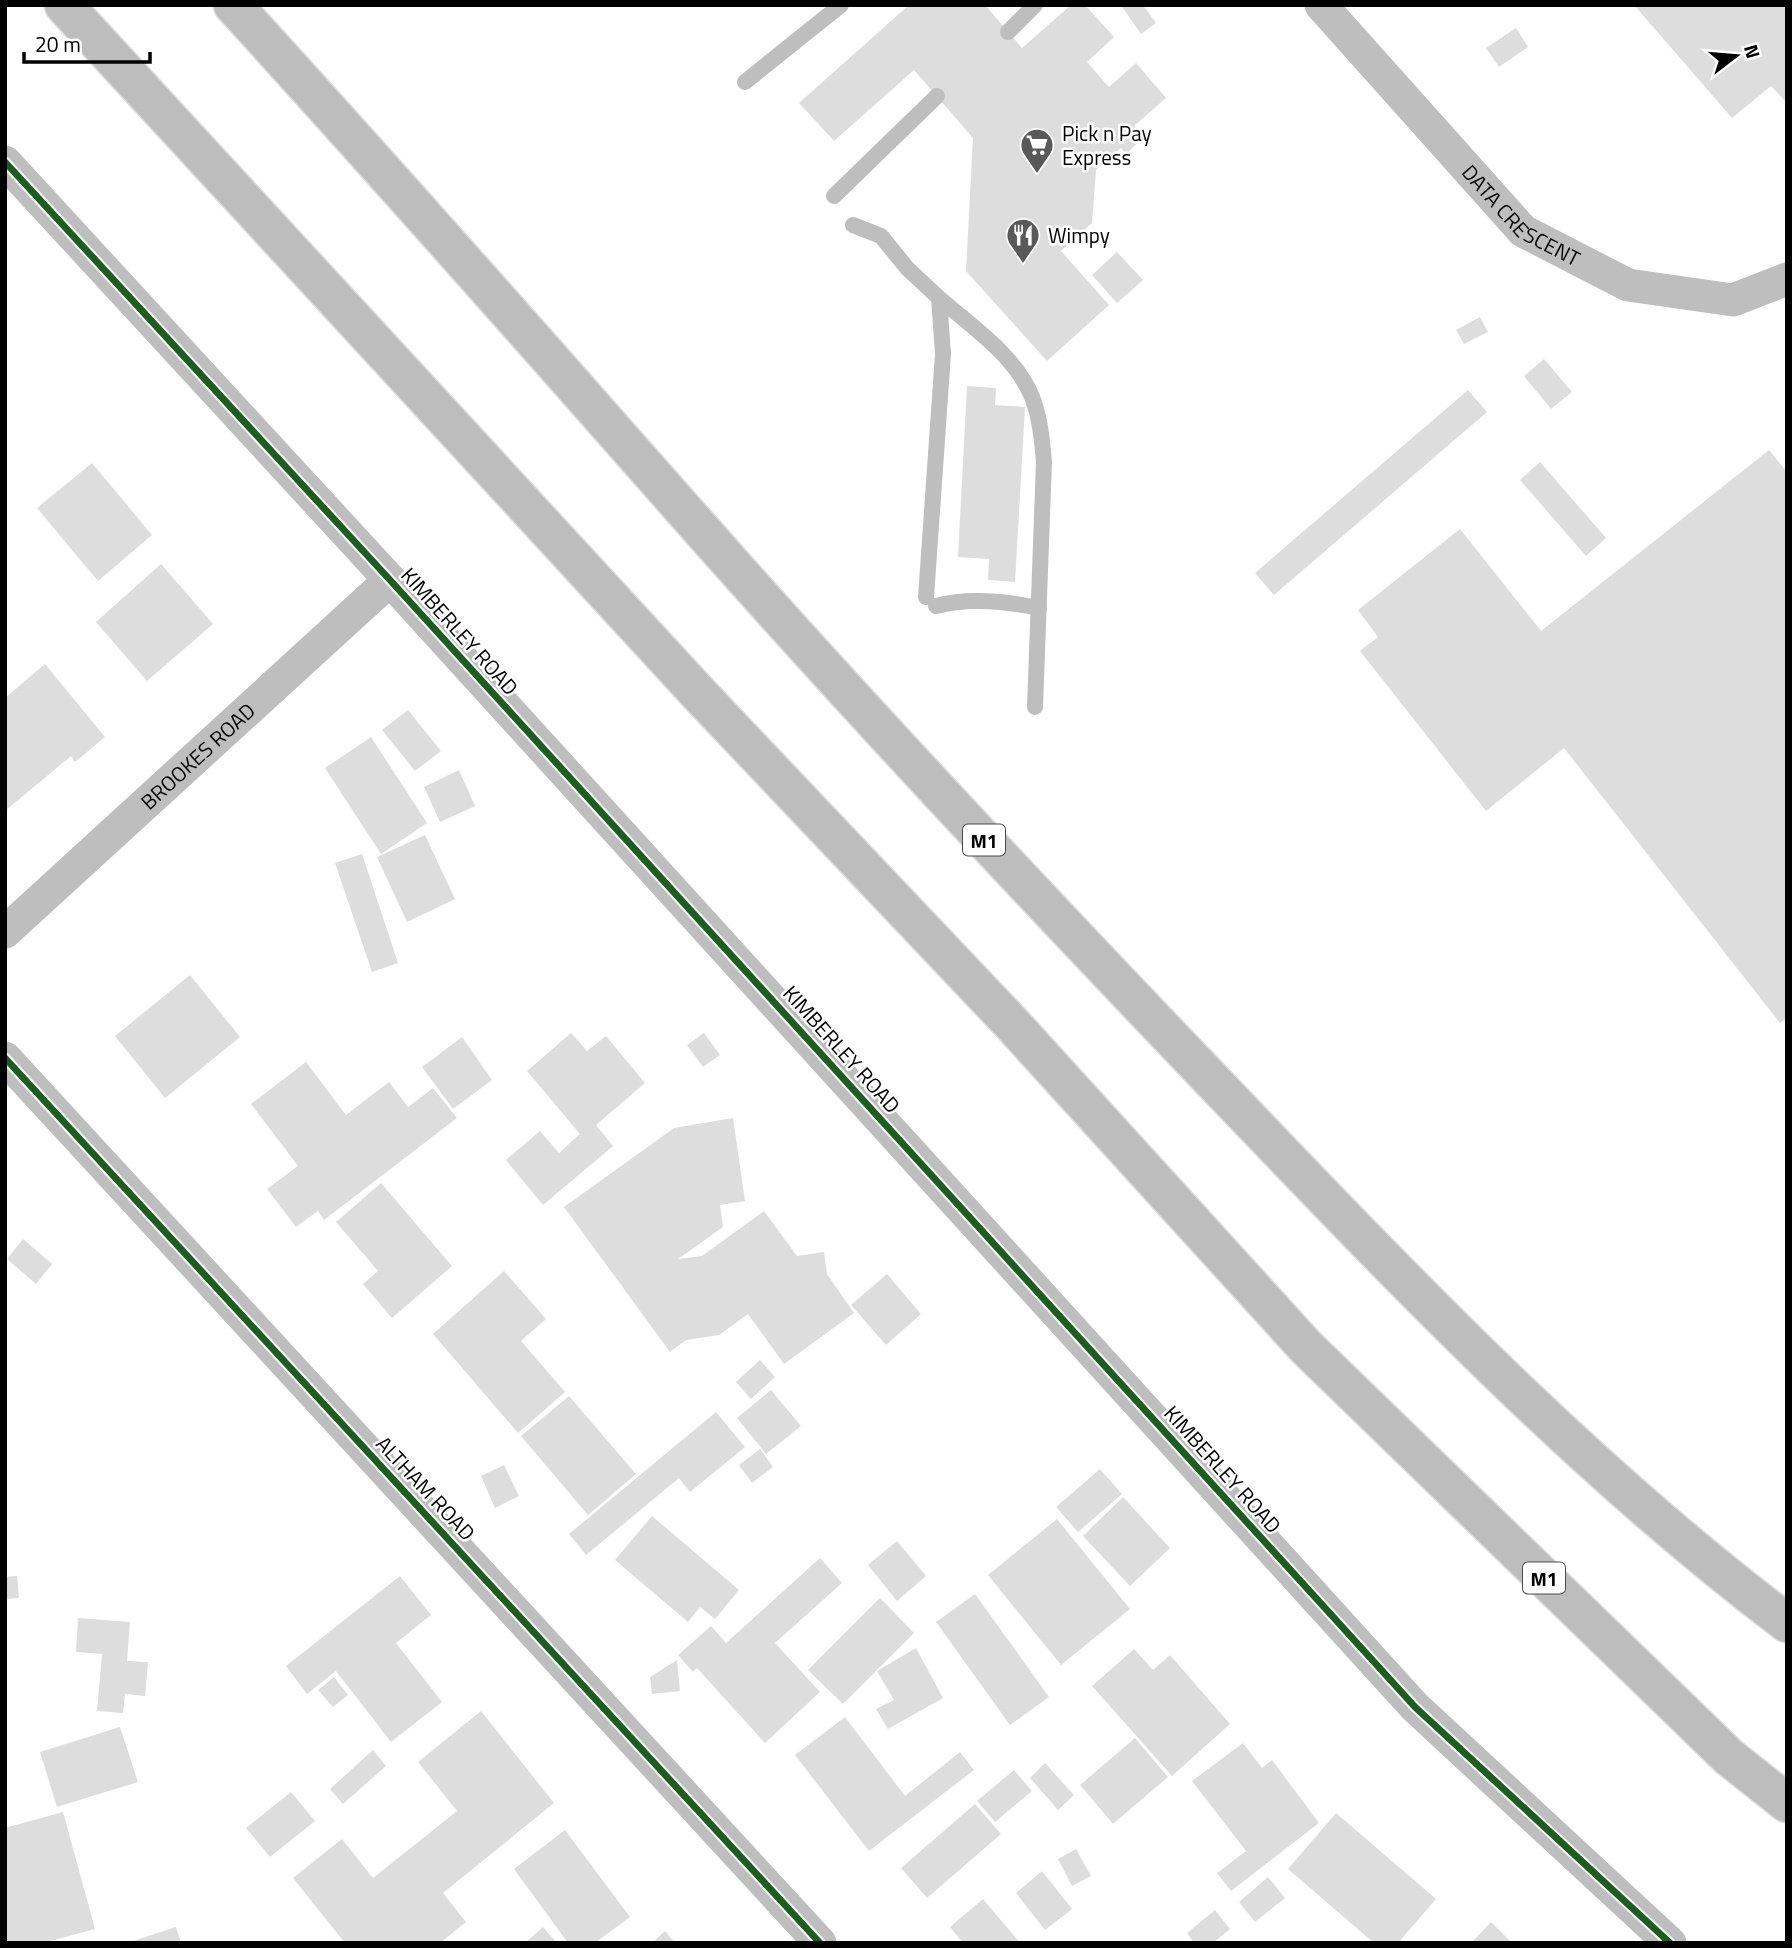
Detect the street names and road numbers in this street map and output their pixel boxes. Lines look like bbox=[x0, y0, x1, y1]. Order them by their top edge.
street label: DATA CRESCENT bbox=[1454, 157, 1586, 274]
street label: KIMBERLEY ROAD bbox=[394, 560, 526, 702]
street label: BROOKES ROAD bbox=[133, 695, 262, 817]
road number: M1 bbox=[963, 824, 1005, 856]
street label: KIMBERLEY ROAD bbox=[776, 978, 908, 1120]
street label: KIMBERLEY ROAD bbox=[1157, 1398, 1289, 1540]
street label: ALTHAM ROAD bbox=[369, 1428, 483, 1548]
road number: M1 bbox=[1523, 1562, 1565, 1594]

